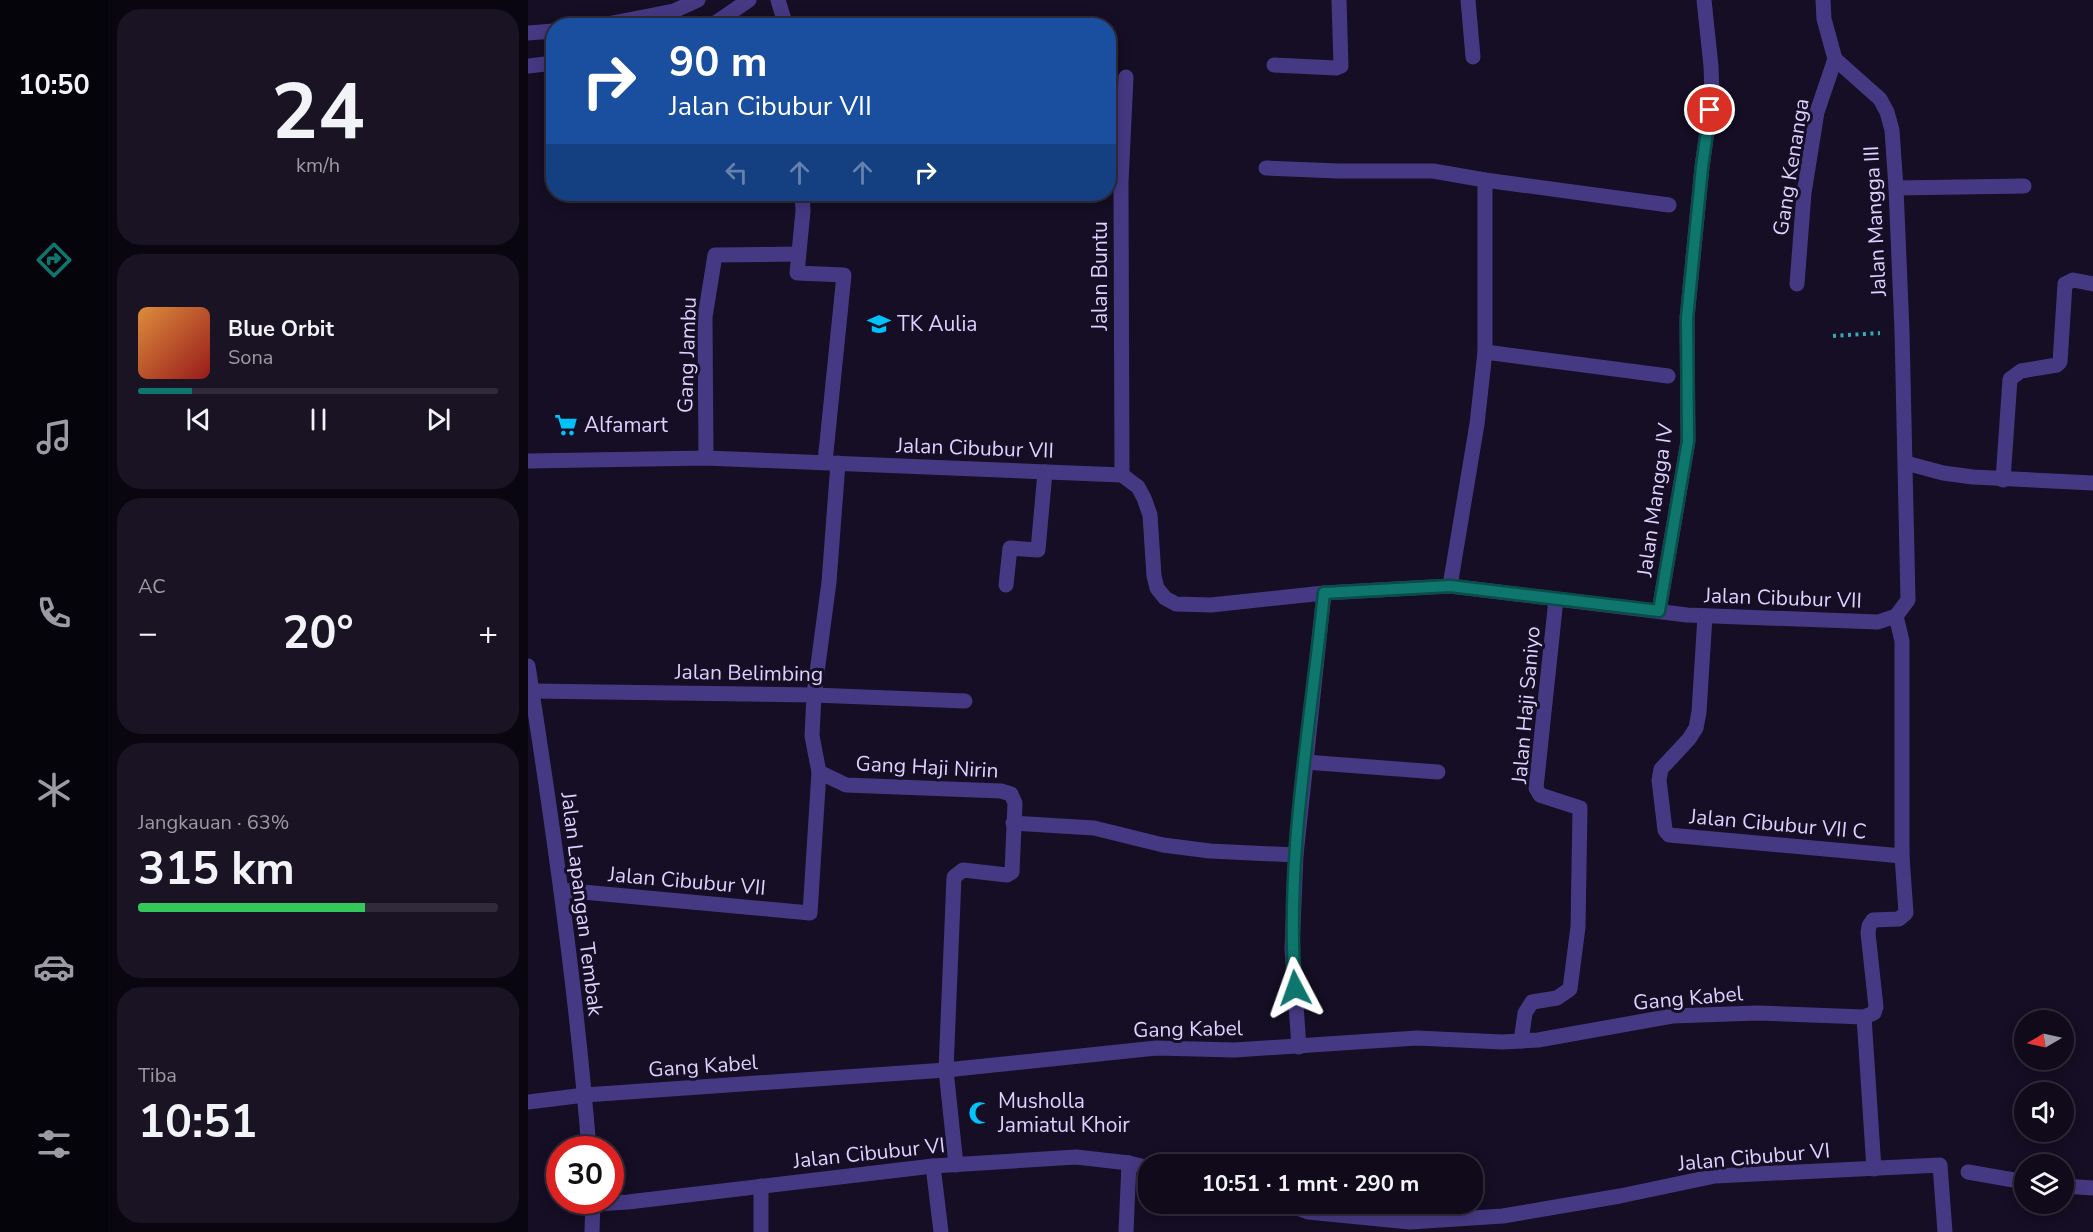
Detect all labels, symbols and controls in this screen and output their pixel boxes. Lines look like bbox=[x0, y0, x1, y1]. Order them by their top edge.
text: 90 m bbox=[669, 34, 768, 91]
icon: right bbox=[570, 42, 648, 120]
text: 24 bbox=[271, 59, 365, 166]
text: 10:50 bbox=[18, 67, 90, 104]
pin bbox=[1684, 84, 1735, 135]
text: Jalan Cibubur VII bbox=[669, 88, 872, 125]
icon: arrive bbox=[1693, 93, 1726, 126]
street label: Gang Kenanga bbox=[1766, 96, 1816, 238]
street label: Jalan Mangga III bbox=[1857, 145, 1893, 298]
text: km/h bbox=[296, 152, 340, 179]
icon: left bbox=[720, 156, 753, 189]
icon: ahead bbox=[783, 156, 816, 189]
icon: ahead bbox=[846, 156, 879, 189]
icon: right bbox=[909, 156, 942, 189]
street label: Jalan Buntu bbox=[1086, 221, 1114, 332]
icon: directions bbox=[33, 239, 75, 281]
street label: Gang Jambu bbox=[671, 297, 703, 413]
place label: TK Aulia bbox=[897, 310, 977, 338]
school or university icon: TK Aulia bbox=[866, 311, 892, 337]
text: Blue Orbit bbox=[228, 314, 334, 344]
text: Sona bbox=[228, 344, 273, 371]
icon: previous bbox=[182, 403, 215, 436]
icon: pause bbox=[302, 403, 335, 436]
icon: next bbox=[422, 403, 455, 436]
place label: Alfamart bbox=[584, 411, 669, 439]
supermarket icon: Alfamart bbox=[553, 412, 579, 438]
icon: music bbox=[33, 416, 75, 458]
street label: Jalan Mangga IV bbox=[1630, 421, 1680, 579]
street label: Jalan Cibubur VII bbox=[895, 431, 1054, 465]
text: AC bbox=[138, 573, 166, 600]
street label: Jalan Cibubur VII bbox=[1703, 581, 1862, 615]
icon: phone bbox=[33, 592, 75, 634]
text: 20° bbox=[282, 603, 354, 664]
text: − bbox=[138, 611, 158, 656]
text: + bbox=[478, 611, 498, 656]
street label: Jalan Haji Saniyo bbox=[1505, 625, 1547, 786]
street label: Jalan Belimbing bbox=[674, 658, 823, 688]
street label: Gang Haji Nirin bbox=[855, 749, 999, 785]
icon: climate bbox=[33, 769, 75, 811]
street label: Jalan Lapangan Tembak bbox=[554, 790, 610, 1018]
street label: Jalan Cibubur VII C bbox=[1687, 802, 1868, 846]
text: Jangkauan · 63% bbox=[138, 809, 289, 836]
text: 315 km bbox=[138, 839, 295, 900]
street label: Jalan Cibubur VII bbox=[606, 860, 767, 902]
icon: car bbox=[33, 946, 75, 988]
position arrow bbox=[1263, 956, 1327, 1020]
street label: Gang Kabel bbox=[1632, 979, 1745, 1017]
north arrow bbox=[2014, 1010, 2074, 1070]
map controls bbox=[2014, 1010, 2074, 1214]
street label: Gang Kabel bbox=[1133, 1014, 1244, 1044]
street label: Gang Kabel bbox=[647, 1048, 760, 1084]
text: Tiba bbox=[138, 1062, 177, 1089]
button: sound bbox=[2014, 1082, 2074, 1142]
place label: Musholla Jamiatul Khoir bbox=[997, 1087, 1130, 1139]
text: 10:51 bbox=[138, 1092, 257, 1153]
mosque icon: Musholla Jamiatul Khoir bbox=[967, 1100, 993, 1126]
icon: filters bbox=[33, 1123, 75, 1165]
street label: Jalan Cibubur VI bbox=[791, 1131, 946, 1175]
speed limit sign: 30 bbox=[546, 1136, 624, 1214]
street label: Jalan Cibubur VI bbox=[1676, 1136, 1831, 1178]
button: layers bbox=[2014, 1154, 2074, 1214]
text: 10:51 · 1 mnt · 290 m bbox=[1202, 1169, 1419, 1199]

